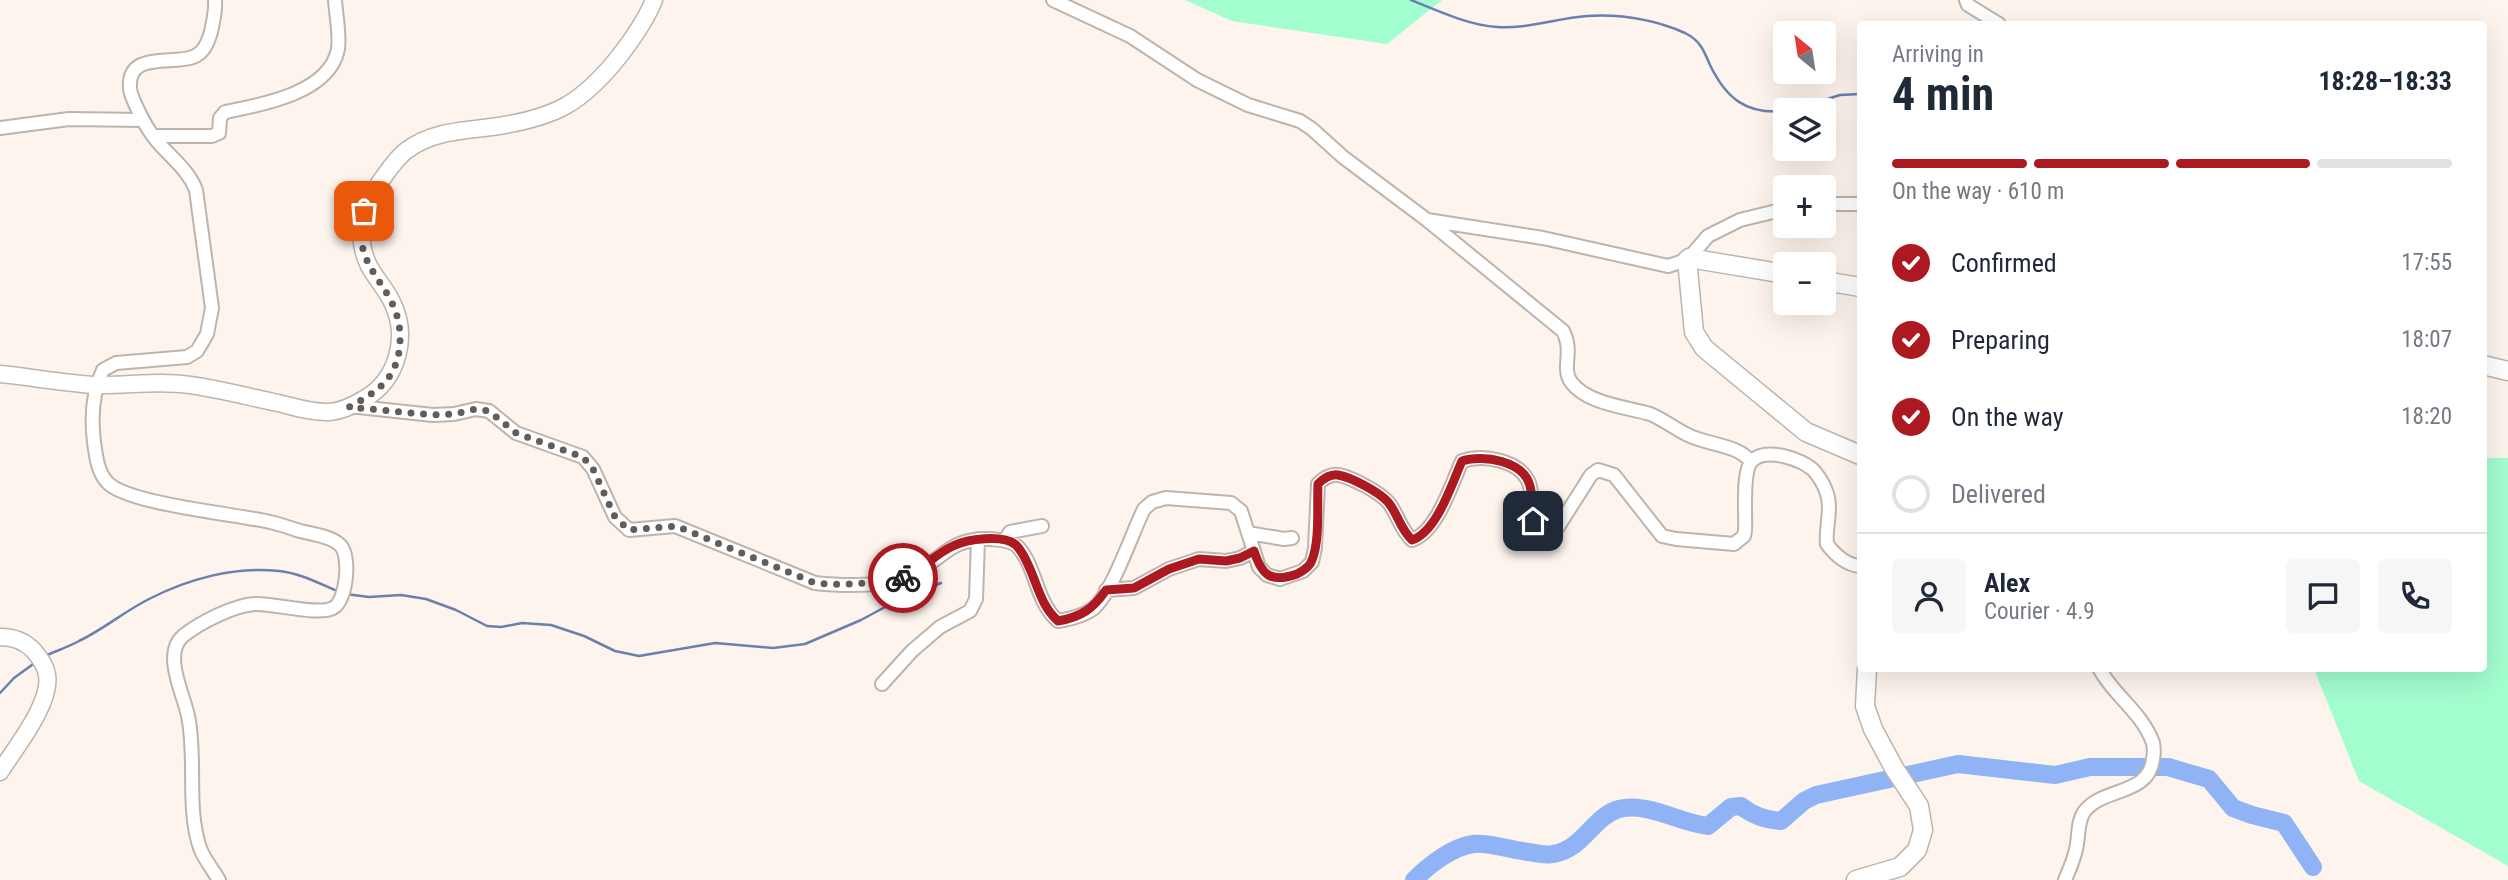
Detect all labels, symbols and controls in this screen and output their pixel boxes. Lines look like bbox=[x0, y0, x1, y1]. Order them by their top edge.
north arrow bbox=[1773, 21, 1836, 84]
map controls bbox=[1773, 21, 1836, 315]
text: Arriving in bbox=[1892, 41, 1984, 68]
text: 18:28–18:33 bbox=[2318, 66, 2452, 96]
text: 4 min bbox=[1892, 67, 1994, 121]
button: layers bbox=[1773, 98, 1836, 161]
button: + bbox=[1773, 175, 1836, 238]
text: On the way · 610 m bbox=[1892, 178, 2064, 205]
pin bbox=[334, 181, 394, 241]
icon: bag bbox=[345, 192, 383, 230]
icon: check bbox=[1892, 244, 1930, 282]
text: Confirmed bbox=[1951, 248, 2057, 278]
text: 17:55 bbox=[2401, 249, 2452, 276]
button: − bbox=[1773, 252, 1836, 315]
icon: check bbox=[1892, 321, 1930, 359]
text: Preparing bbox=[1951, 325, 2050, 355]
text: 18:07 bbox=[2401, 326, 2452, 353]
icon: check bbox=[1892, 398, 1930, 436]
text: On the way bbox=[1951, 402, 2064, 432]
text: 18:20 bbox=[2401, 403, 2452, 430]
text: Delivered bbox=[1951, 479, 2046, 509]
pin bbox=[1503, 491, 1563, 551]
icon: home bbox=[1514, 502, 1552, 540]
courier bbox=[868, 543, 938, 613]
icon: bike bbox=[884, 559, 922, 597]
button: person bbox=[1892, 559, 1966, 633]
button: chat bbox=[2286, 559, 2360, 633]
button: phone bbox=[2378, 559, 2452, 633]
text: Alex bbox=[1984, 568, 2030, 598]
text: Courier · 4.9 bbox=[1984, 598, 2095, 625]

